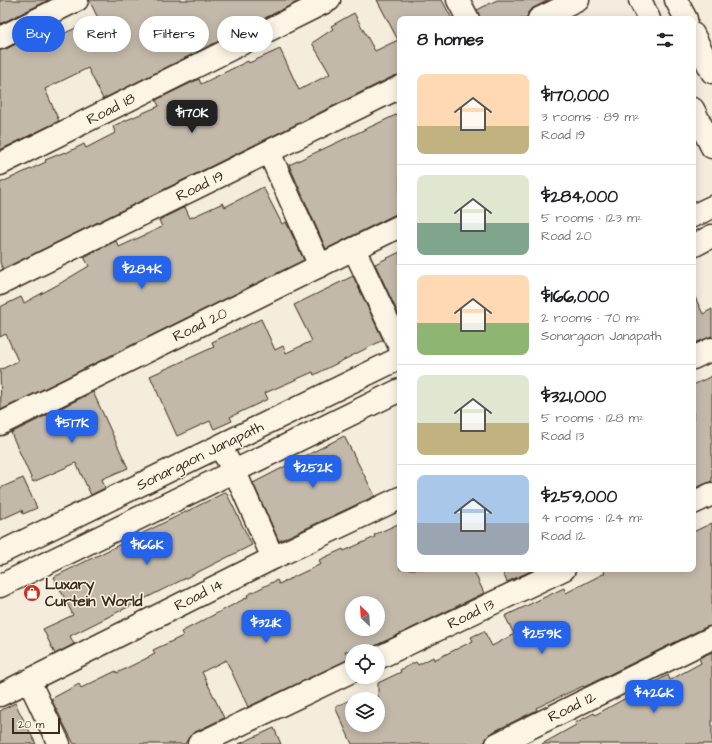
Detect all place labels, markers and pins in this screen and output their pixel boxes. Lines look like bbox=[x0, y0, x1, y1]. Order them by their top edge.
pin: $170K bbox=[164, 100, 220, 134]
pin: $284K bbox=[114, 256, 170, 290]
pin: $517K bbox=[44, 410, 100, 444]
pin: $252K bbox=[285, 455, 341, 489]
pin: $166K bbox=[119, 532, 175, 566]
place label: Luxary Curtein World bbox=[45, 574, 143, 612]
shop icon: Luxary Curtein World bbox=[22, 583, 42, 603]
pin: $321K bbox=[238, 610, 294, 644]
pin: $259K bbox=[514, 621, 570, 655]
pin: $426K bbox=[626, 680, 682, 714]

